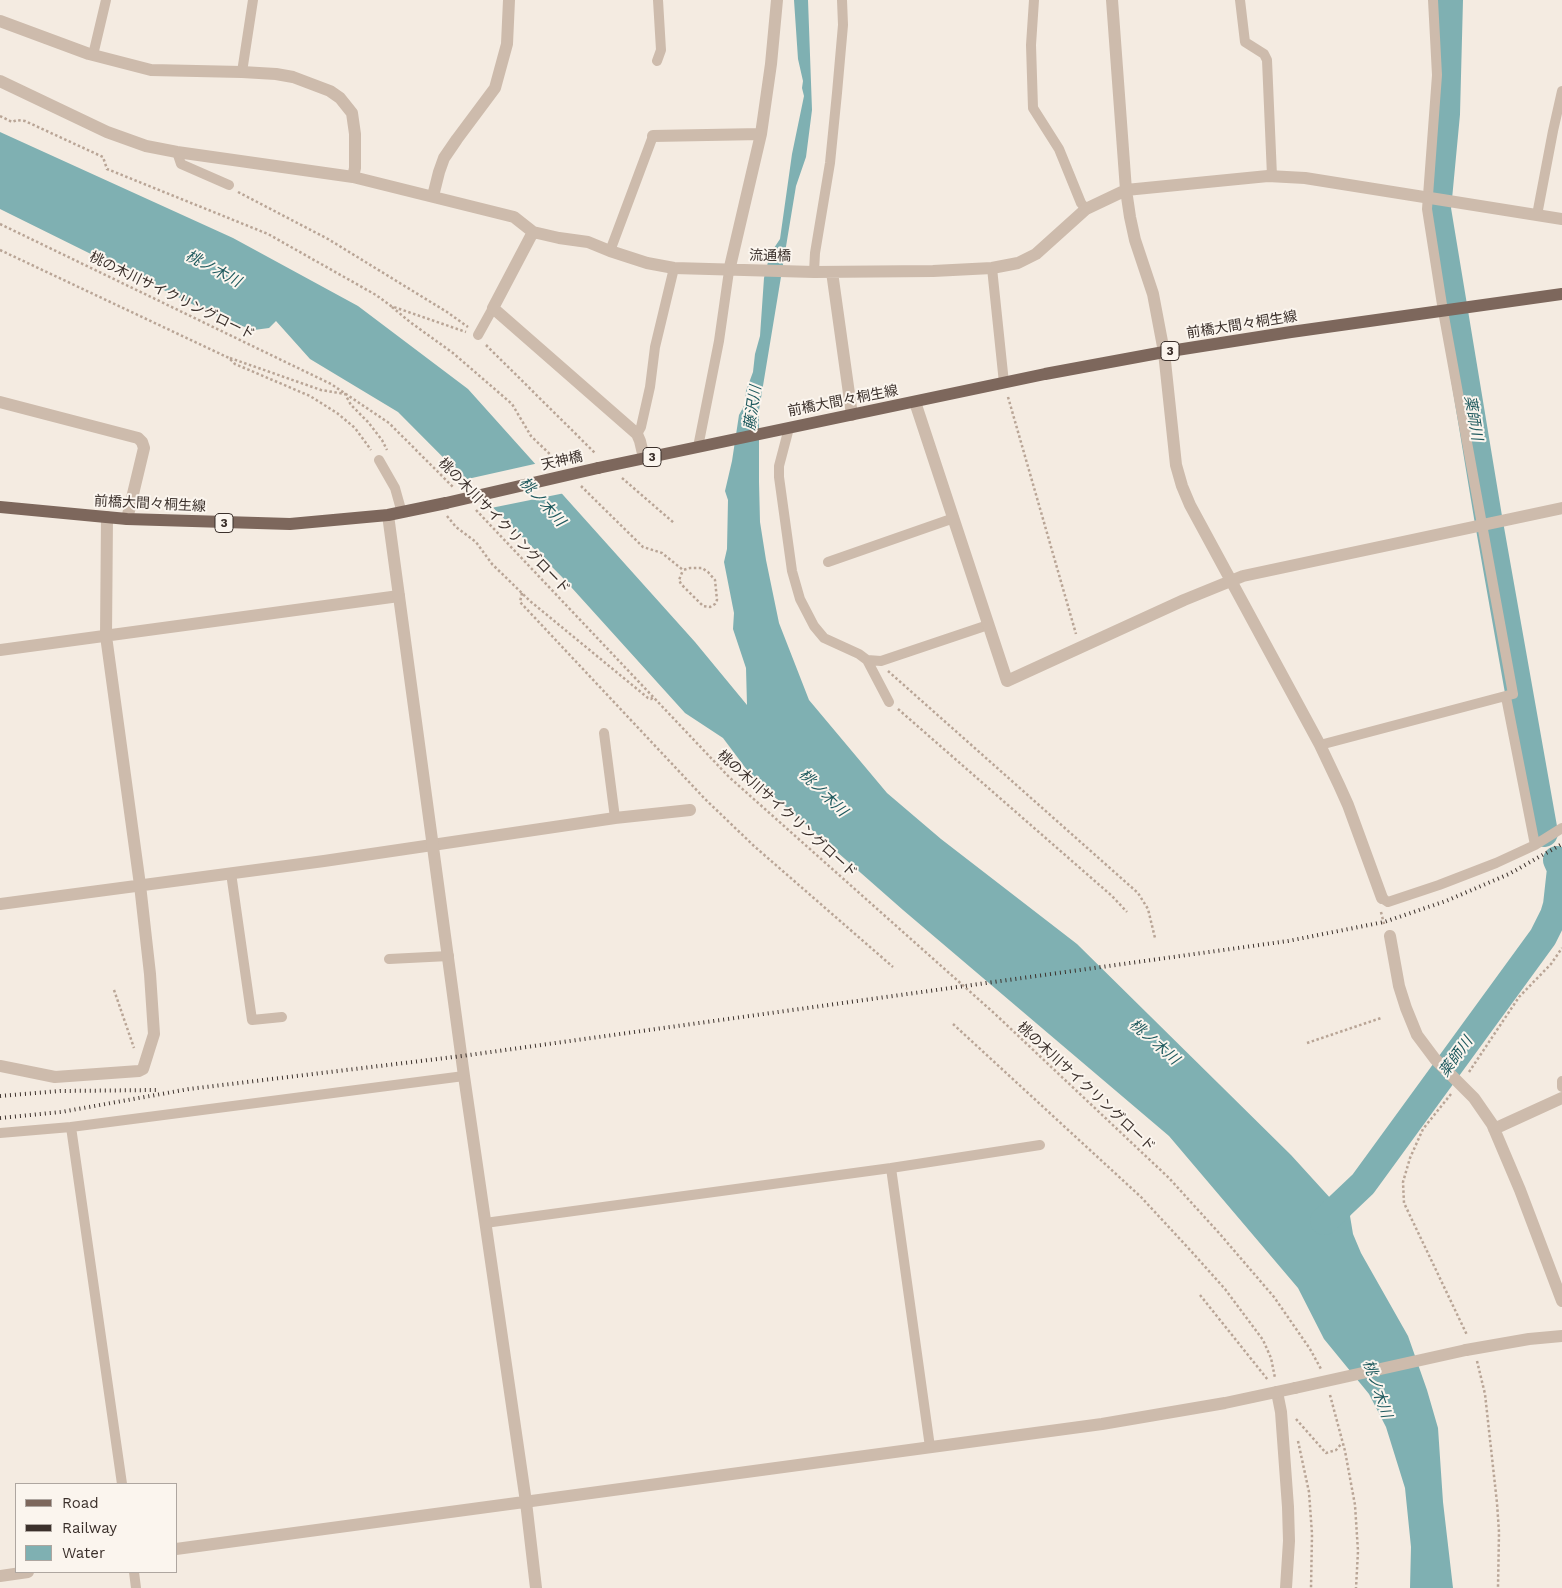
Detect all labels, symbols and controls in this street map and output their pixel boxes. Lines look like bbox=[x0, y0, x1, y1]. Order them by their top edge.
water label: 桃ノ木川 bbox=[182, 247, 244, 291]
street label: 流通橋 bbox=[749, 247, 791, 265]
street label: 桃の木川サイクリングロード bbox=[87, 249, 257, 343]
street label: 前橋大間々桐生線 bbox=[1185, 308, 1299, 342]
road number: 3 bbox=[1161, 342, 1179, 361]
street label: 前橋大間々桐生線 bbox=[786, 382, 900, 420]
water label: 藤沢川 bbox=[741, 384, 765, 432]
water label: 薬師川 bbox=[1460, 394, 1486, 442]
street label: 天神橋 bbox=[540, 448, 584, 474]
road number: 3 bbox=[643, 448, 661, 467]
street label: 桃の木川サイクリングロード bbox=[435, 455, 573, 597]
water label: 桃ノ木川 bbox=[515, 474, 569, 530]
street label: 前橋大間々桐生線 bbox=[94, 493, 206, 515]
road number: 3 bbox=[215, 514, 233, 532]
street label: 桃の木川サイクリングロード bbox=[714, 747, 860, 881]
water label: 桃ノ木川 bbox=[795, 766, 851, 820]
water label: 桃ノ木川 bbox=[1125, 1016, 1183, 1068]
street label: 桃の木川サイクリングロード bbox=[1014, 1019, 1158, 1155]
water label: 薬師川 bbox=[1435, 1034, 1477, 1080]
water label: 桃ノ木川 bbox=[1359, 1358, 1395, 1420]
legend bbox=[15, 1483, 178, 1573]
text: Road bbox=[62, 1494, 99, 1512]
text: Railway bbox=[62, 1519, 117, 1537]
text: Water bbox=[62, 1544, 105, 1562]

